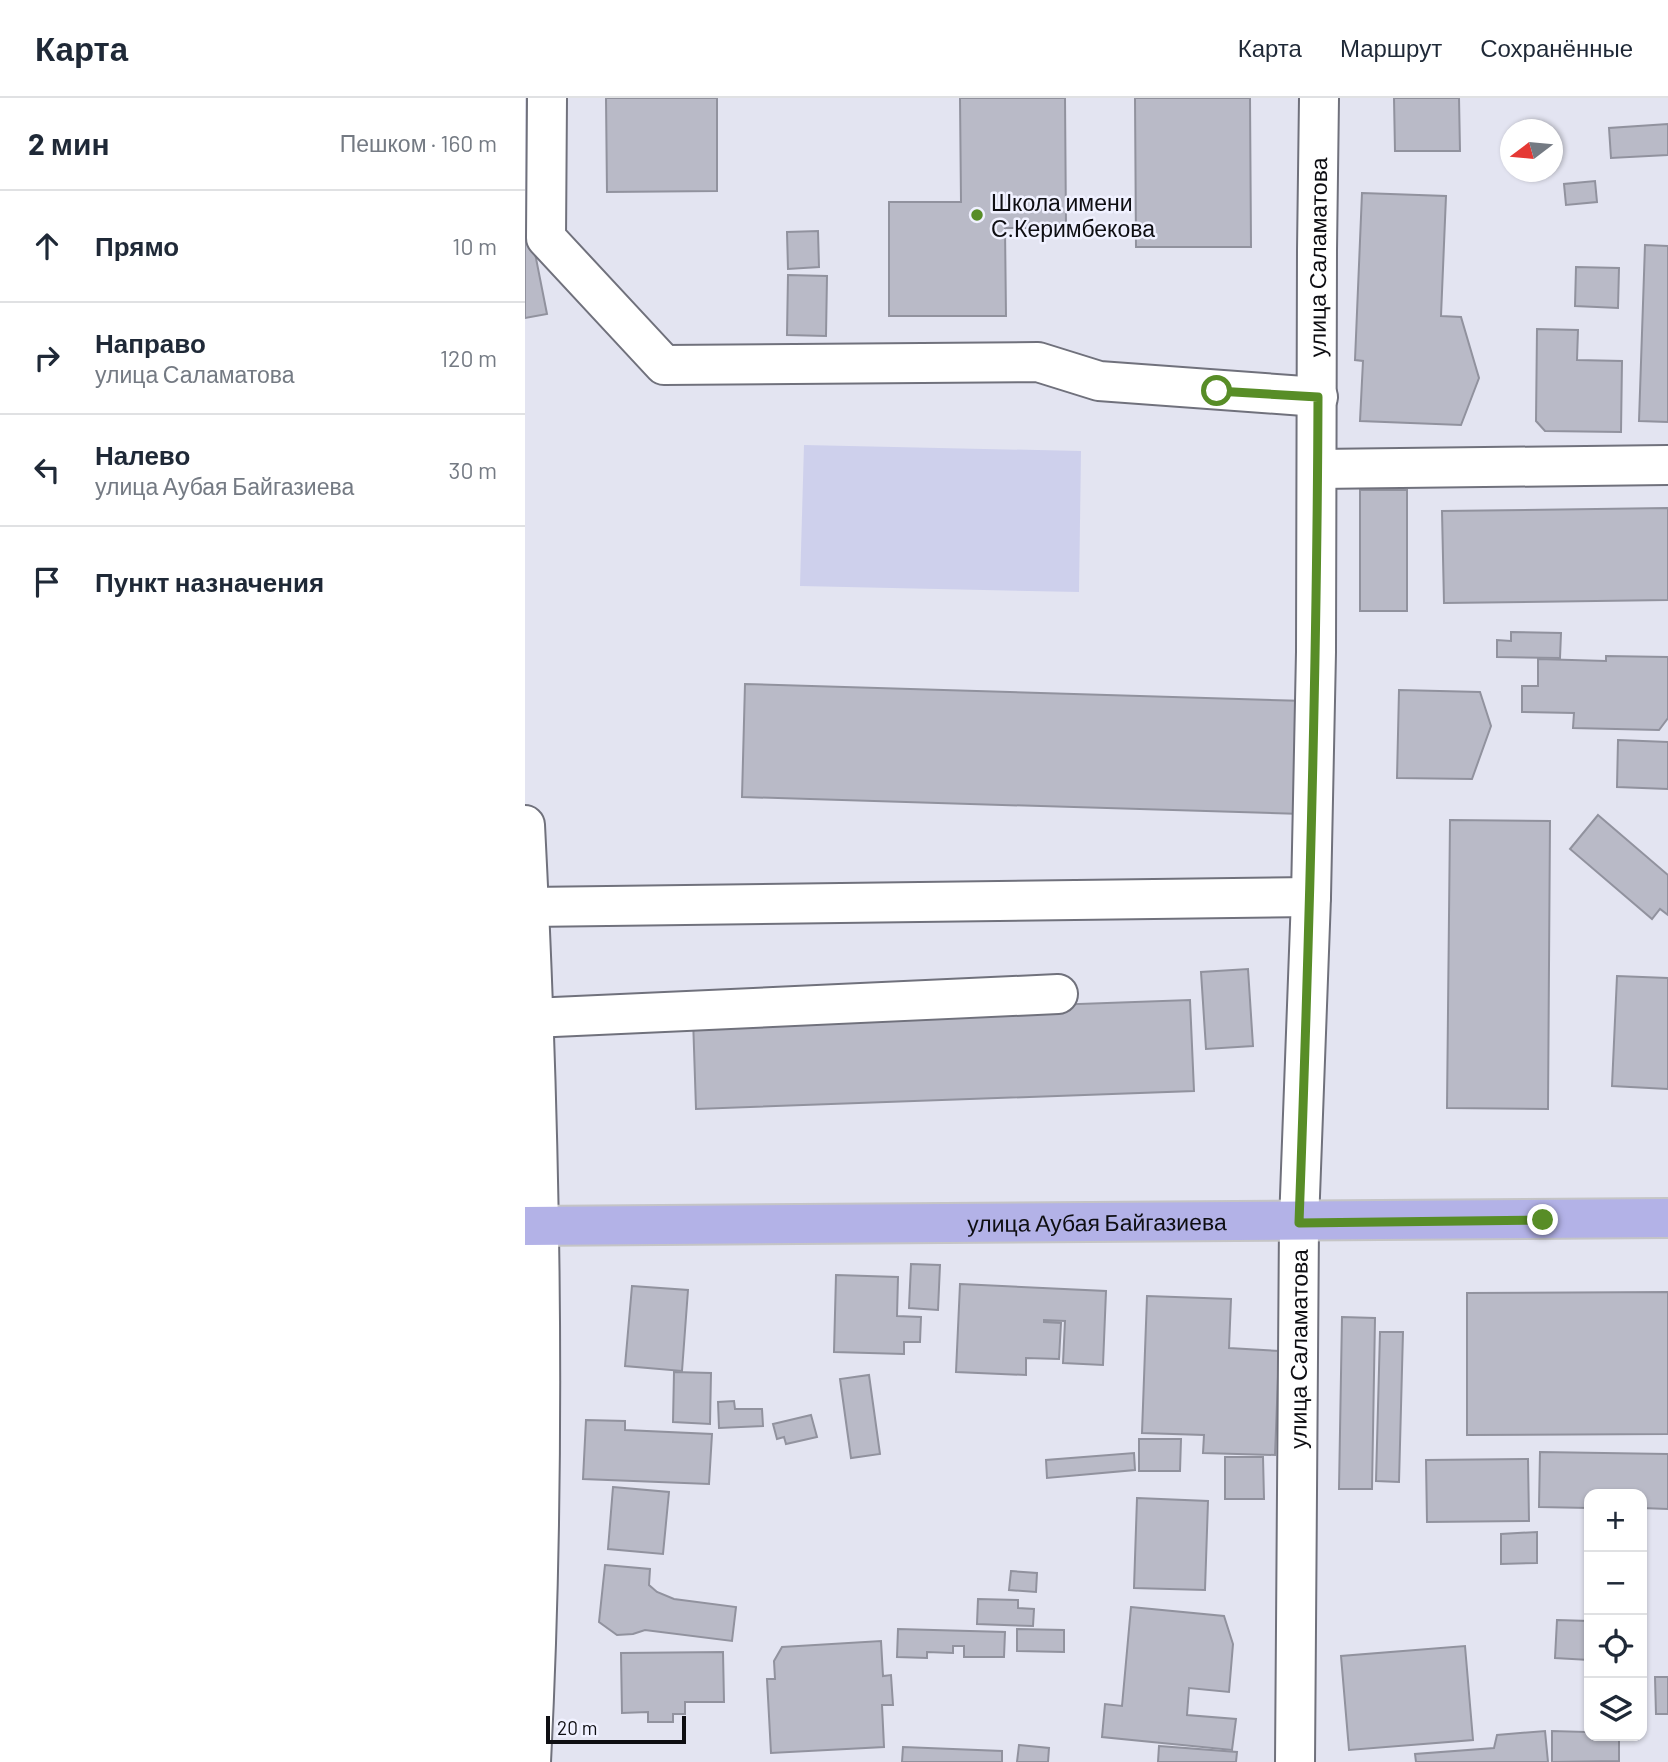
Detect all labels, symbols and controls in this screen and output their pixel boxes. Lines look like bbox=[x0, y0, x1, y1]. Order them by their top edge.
text: Карта bbox=[35, 28, 128, 68]
text: Карта bbox=[1238, 33, 1302, 62]
text: Маршрут bbox=[1340, 33, 1442, 62]
text: Сохранённые bbox=[1480, 33, 1633, 62]
north arrow bbox=[1500, 119, 1563, 182]
text: 2 мин bbox=[28, 125, 110, 161]
text: Пешком · 160 m bbox=[340, 129, 497, 157]
street label: улица Саламатова bbox=[1303, 157, 1332, 357]
place label: Школа имени С.Керимбекова bbox=[991, 188, 1155, 242]
marker: Школа имени С.Керимбекова bbox=[969, 207, 985, 223]
icon: ahead bbox=[28, 227, 66, 265]
text: Прямо bbox=[95, 230, 179, 261]
text: 10 m bbox=[452, 232, 497, 260]
text: Направо bbox=[95, 327, 206, 358]
icon: right bbox=[28, 339, 66, 377]
text: 120 m bbox=[440, 344, 497, 372]
text: улица Саламатова bbox=[95, 360, 295, 388]
route start bbox=[1201, 375, 1232, 406]
text: Налево bbox=[95, 439, 190, 470]
icon: left bbox=[28, 451, 66, 489]
text: 30 m bbox=[449, 456, 497, 484]
text: улица Аубая Байгазиева bbox=[95, 472, 354, 500]
icon: arrive bbox=[28, 563, 66, 601]
text: Пункт назначения bbox=[95, 566, 324, 597]
route end bbox=[1527, 1204, 1558, 1235]
street label: улица Аубая Байгазиева bbox=[967, 1207, 1227, 1237]
street label: улица Саламатова bbox=[1283, 1249, 1313, 1449]
map controls bbox=[1584, 1489, 1647, 1741]
button: + bbox=[1584, 1489, 1647, 1552]
button: − bbox=[1584, 1552, 1647, 1615]
button: locate bbox=[1584, 1615, 1647, 1678]
button: layers bbox=[1584, 1678, 1647, 1741]
scale bar bbox=[546, 1713, 686, 1745]
text: 20 m bbox=[557, 1716, 597, 1739]

